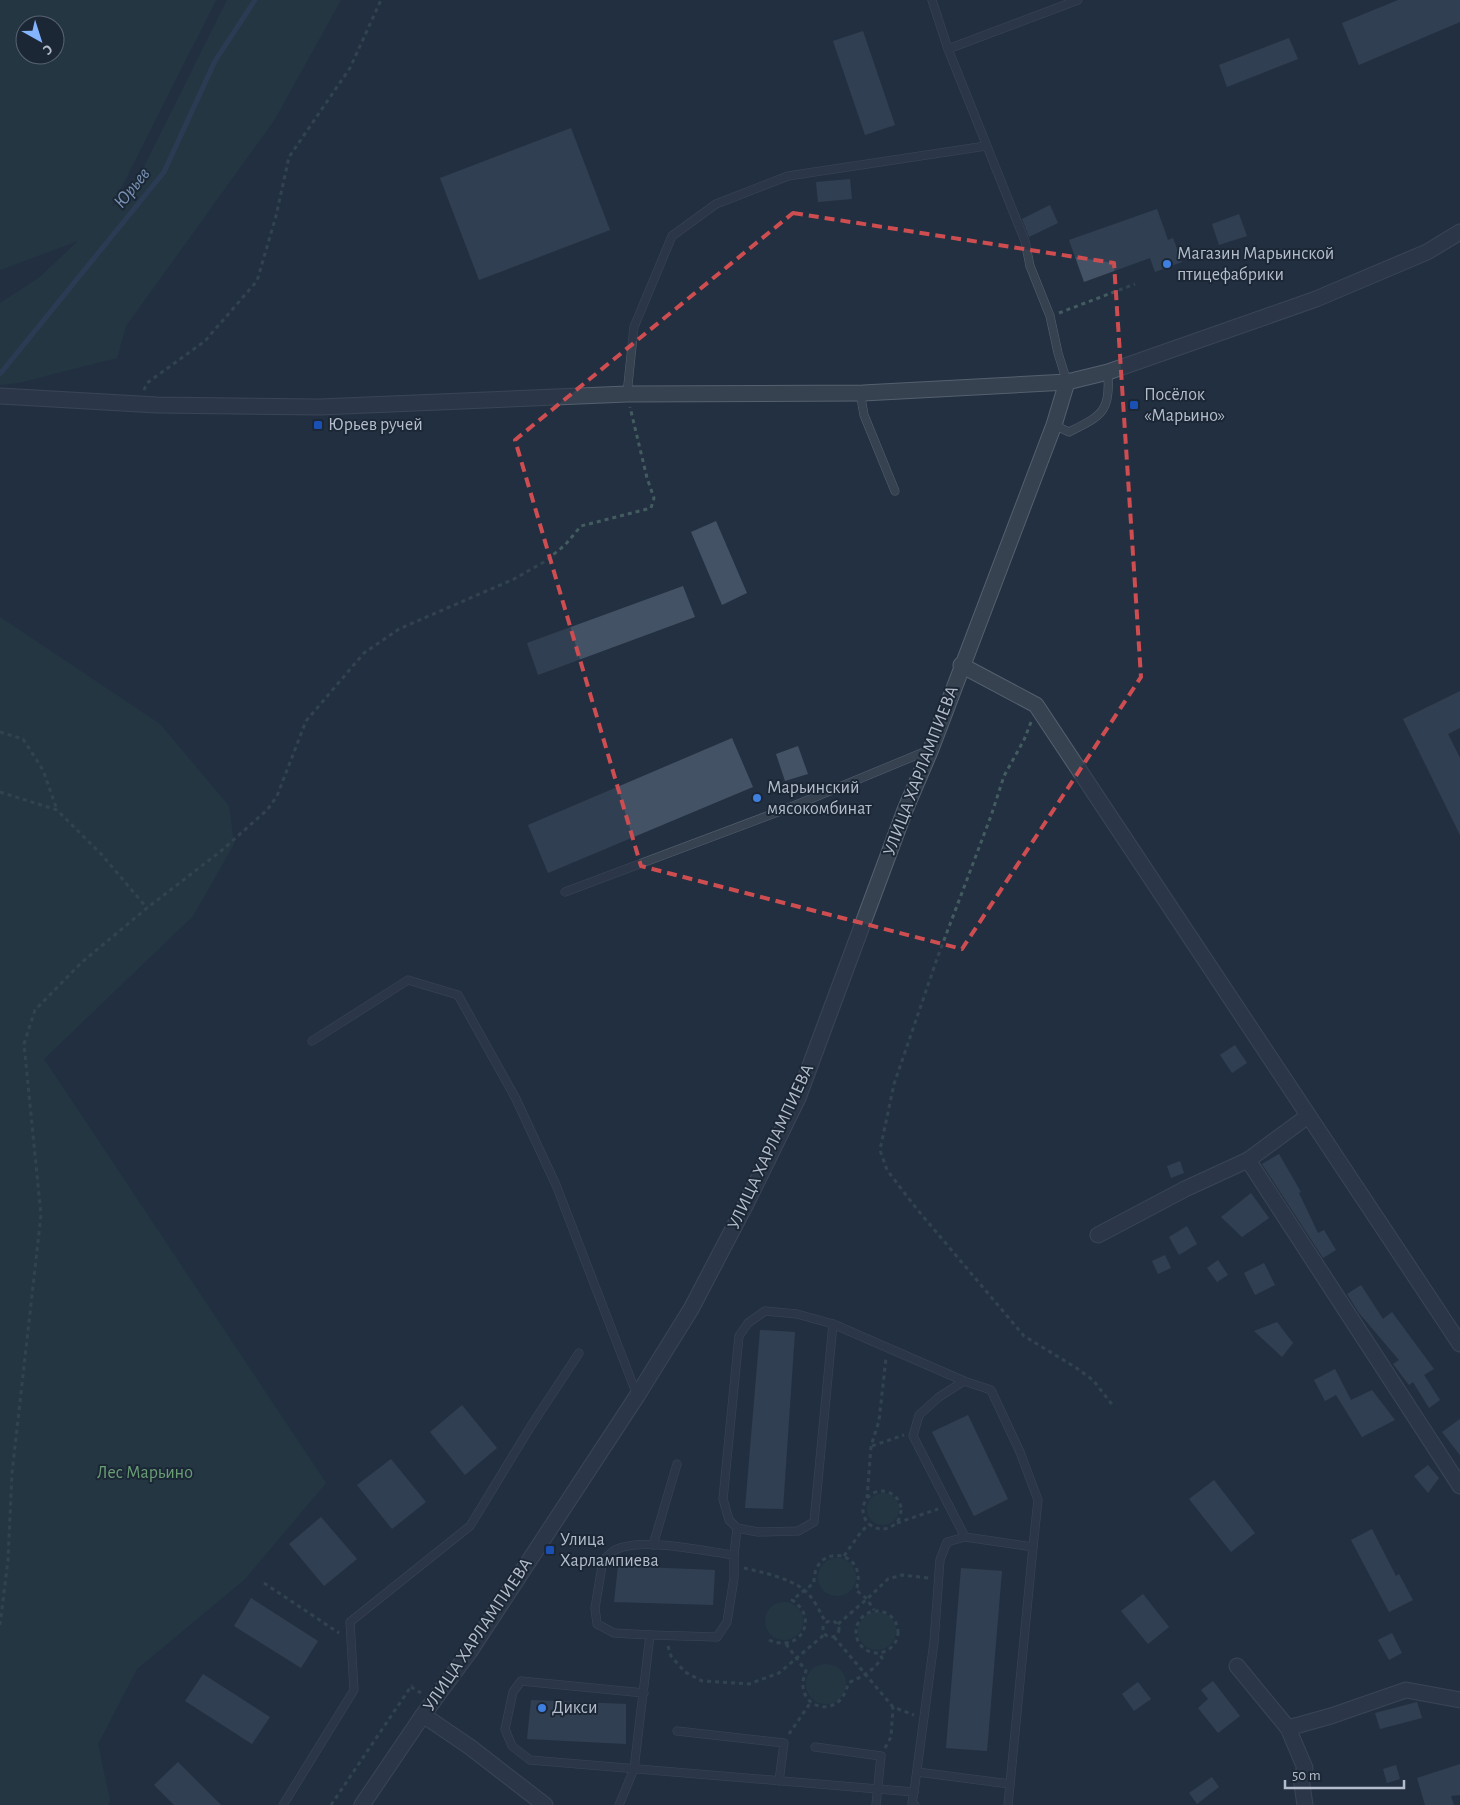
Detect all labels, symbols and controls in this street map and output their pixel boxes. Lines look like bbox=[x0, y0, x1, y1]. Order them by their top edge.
north arrow bbox=[15, 15, 65, 65]
text: С bbox=[40, 41, 55, 57]
water label: Юрьев bbox=[110, 164, 154, 212]
place label: Магазин Марьинской птицефабрики bbox=[1177, 245, 1334, 284]
marker: Магазин Марьинской птицефабрики bbox=[1161, 258, 1173, 270]
place label: Посёлок «Марьино» bbox=[1144, 386, 1225, 425]
marker: Посёлок «Марьино» bbox=[1128, 399, 1140, 411]
place label: Юрьев ручей bbox=[328, 416, 423, 434]
marker: Юрьев ручей bbox=[312, 419, 324, 431]
street label: УЛИЦА ХАРЛАМПИЕВА bbox=[880, 683, 962, 858]
place label: Марьинский мясокомбинат bbox=[767, 779, 872, 818]
marker: Марьинский мясокомбинат bbox=[751, 792, 763, 804]
street label: УЛИЦА ХАРЛАМПИЕВА bbox=[725, 1061, 817, 1232]
park label: Лес Марьино bbox=[97, 1464, 193, 1482]
place label: Улица Харлампиева bbox=[560, 1531, 659, 1570]
marker: Улица Харлампиева bbox=[544, 1544, 556, 1556]
street label: УЛИЦА ХАРЛАМПИЕВА bbox=[420, 1555, 536, 1715]
place label: Дикси bbox=[552, 1699, 598, 1717]
marker: Дикси bbox=[536, 1702, 548, 1714]
scale bar bbox=[1285, 1758, 1404, 1790]
text: 50 m bbox=[1292, 1768, 1321, 1783]

